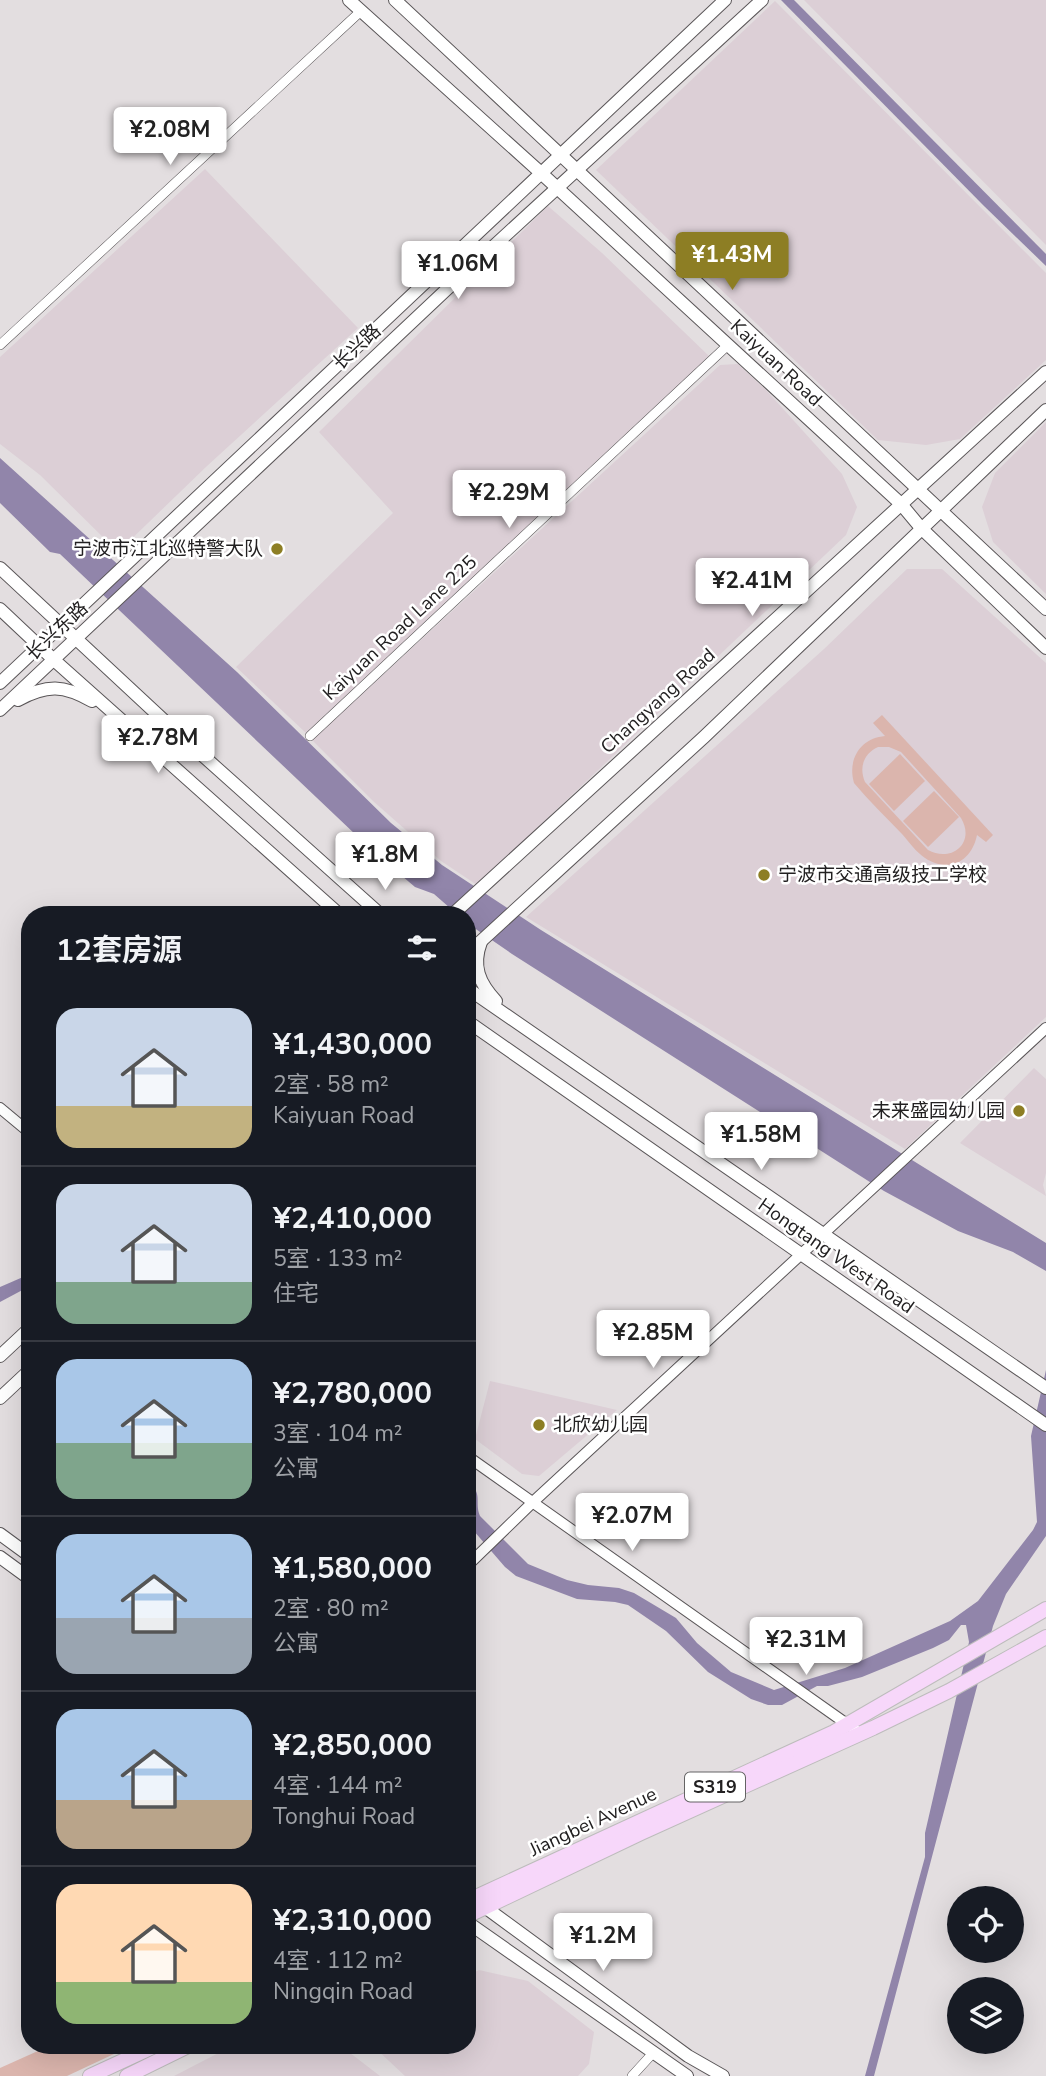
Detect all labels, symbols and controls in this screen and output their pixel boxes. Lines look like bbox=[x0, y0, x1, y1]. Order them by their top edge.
pin: ¥2.08M bbox=[113, 108, 227, 167]
text: ¥2.08M bbox=[130, 114, 210, 145]
pin: ¥1.43M bbox=[675, 232, 789, 292]
text: ¥1.43M bbox=[692, 239, 772, 270]
pin: ¥1.06M bbox=[401, 242, 515, 301]
text: ¥1.06M bbox=[418, 248, 498, 279]
street label: Kaiyuan Road bbox=[724, 314, 828, 412]
street label: 长兴路 bbox=[327, 318, 387, 376]
pin: ¥2.29M bbox=[452, 470, 566, 530]
text: ¥2.29M bbox=[469, 477, 549, 508]
place label: 宁波市江北巡特警大队 bbox=[73, 536, 263, 562]
marker: 宁波市江北巡特警大队 bbox=[269, 541, 285, 557]
street label: Kaiyuan Road Lane 225 bbox=[317, 550, 483, 706]
pin: ¥2.41M bbox=[695, 558, 809, 618]
text: ¥2.41M bbox=[712, 565, 792, 596]
street label: 长兴东路 bbox=[20, 596, 94, 666]
street label: Changyang Road bbox=[595, 642, 721, 760]
pin: ¥2.78M bbox=[101, 716, 215, 775]
text: ¥2.78M bbox=[118, 722, 198, 753]
pin: ¥1.8M bbox=[336, 832, 434, 892]
text: ¥1.8M bbox=[351, 839, 419, 870]
place label: 宁波市交通高级技工学校 bbox=[778, 862, 987, 888]
marker: 宁波市交通高级技工学校 bbox=[756, 867, 772, 883]
icon: filters bbox=[403, 929, 441, 967]
text: 12套房源 bbox=[56, 930, 182, 971]
text: ¥1,430,000 bbox=[273, 1024, 432, 1065]
icon: home bbox=[112, 1036, 196, 1120]
text: 2室 · 58 m² bbox=[273, 1069, 389, 1100]
place label: 未来盛园幼儿园 bbox=[872, 1098, 1005, 1124]
text: Kaiyuan Road bbox=[273, 1100, 414, 1131]
marker: 未来盛园幼儿园 bbox=[1011, 1103, 1027, 1119]
pin: ¥1.58M bbox=[704, 1112, 818, 1172]
text: ¥1.58M bbox=[721, 1119, 801, 1150]
street label: Hongtang West Road bbox=[753, 1192, 919, 1320]
text: ¥2,410,000 bbox=[273, 1198, 432, 1239]
icon: home bbox=[112, 1212, 196, 1296]
text: 5室 · 133 m² bbox=[273, 1243, 403, 1274]
text: 住宅 bbox=[273, 1278, 319, 1309]
pin: ¥2.85M bbox=[596, 1310, 710, 1370]
text: ¥2.85M bbox=[613, 1317, 693, 1348]
text: ¥2,780,000 bbox=[273, 1373, 432, 1414]
icon: home bbox=[112, 1387, 196, 1471]
place label: 北欣幼儿园 bbox=[553, 1412, 648, 1438]
marker: 北欣幼儿园 bbox=[531, 1417, 547, 1433]
text: 3室 · 104 m² bbox=[273, 1418, 403, 1449]
text: 公寓 bbox=[273, 1453, 319, 1484]
pin: ¥2.07M bbox=[575, 1494, 689, 1553]
text: ¥2.07M bbox=[592, 1500, 672, 1531]
text: ¥1,580,000 bbox=[273, 1548, 432, 1589]
icon: home bbox=[112, 1562, 196, 1646]
text: 2室 · 80 m² bbox=[273, 1593, 389, 1624]
pin: ¥2.31M bbox=[749, 1618, 863, 1677]
text: ¥2.31M bbox=[766, 1624, 846, 1655]
text: 公寓 bbox=[273, 1628, 319, 1659]
text: ¥2,850,000 bbox=[273, 1725, 432, 1766]
icon: home bbox=[112, 1737, 196, 1821]
text: 4室 · 144 m² bbox=[273, 1770, 403, 1801]
road number: S319 bbox=[685, 1772, 745, 1801]
street label: Jiangbei Avenue bbox=[524, 1781, 661, 1863]
text: Tonghui Road bbox=[273, 1801, 415, 1832]
map controls bbox=[947, 1886, 1024, 2054]
button: locate bbox=[947, 1886, 1024, 1963]
text: ¥2,310,000 bbox=[273, 1900, 432, 1941]
icon: home bbox=[112, 1912, 196, 1996]
pin: ¥1.2M bbox=[554, 1913, 652, 1973]
text: ¥1.2M bbox=[569, 1920, 637, 1951]
text: 4室 · 112 m² bbox=[273, 1945, 403, 1976]
text: Ningqin Road bbox=[273, 1976, 413, 2007]
button: layers bbox=[947, 1977, 1024, 2054]

